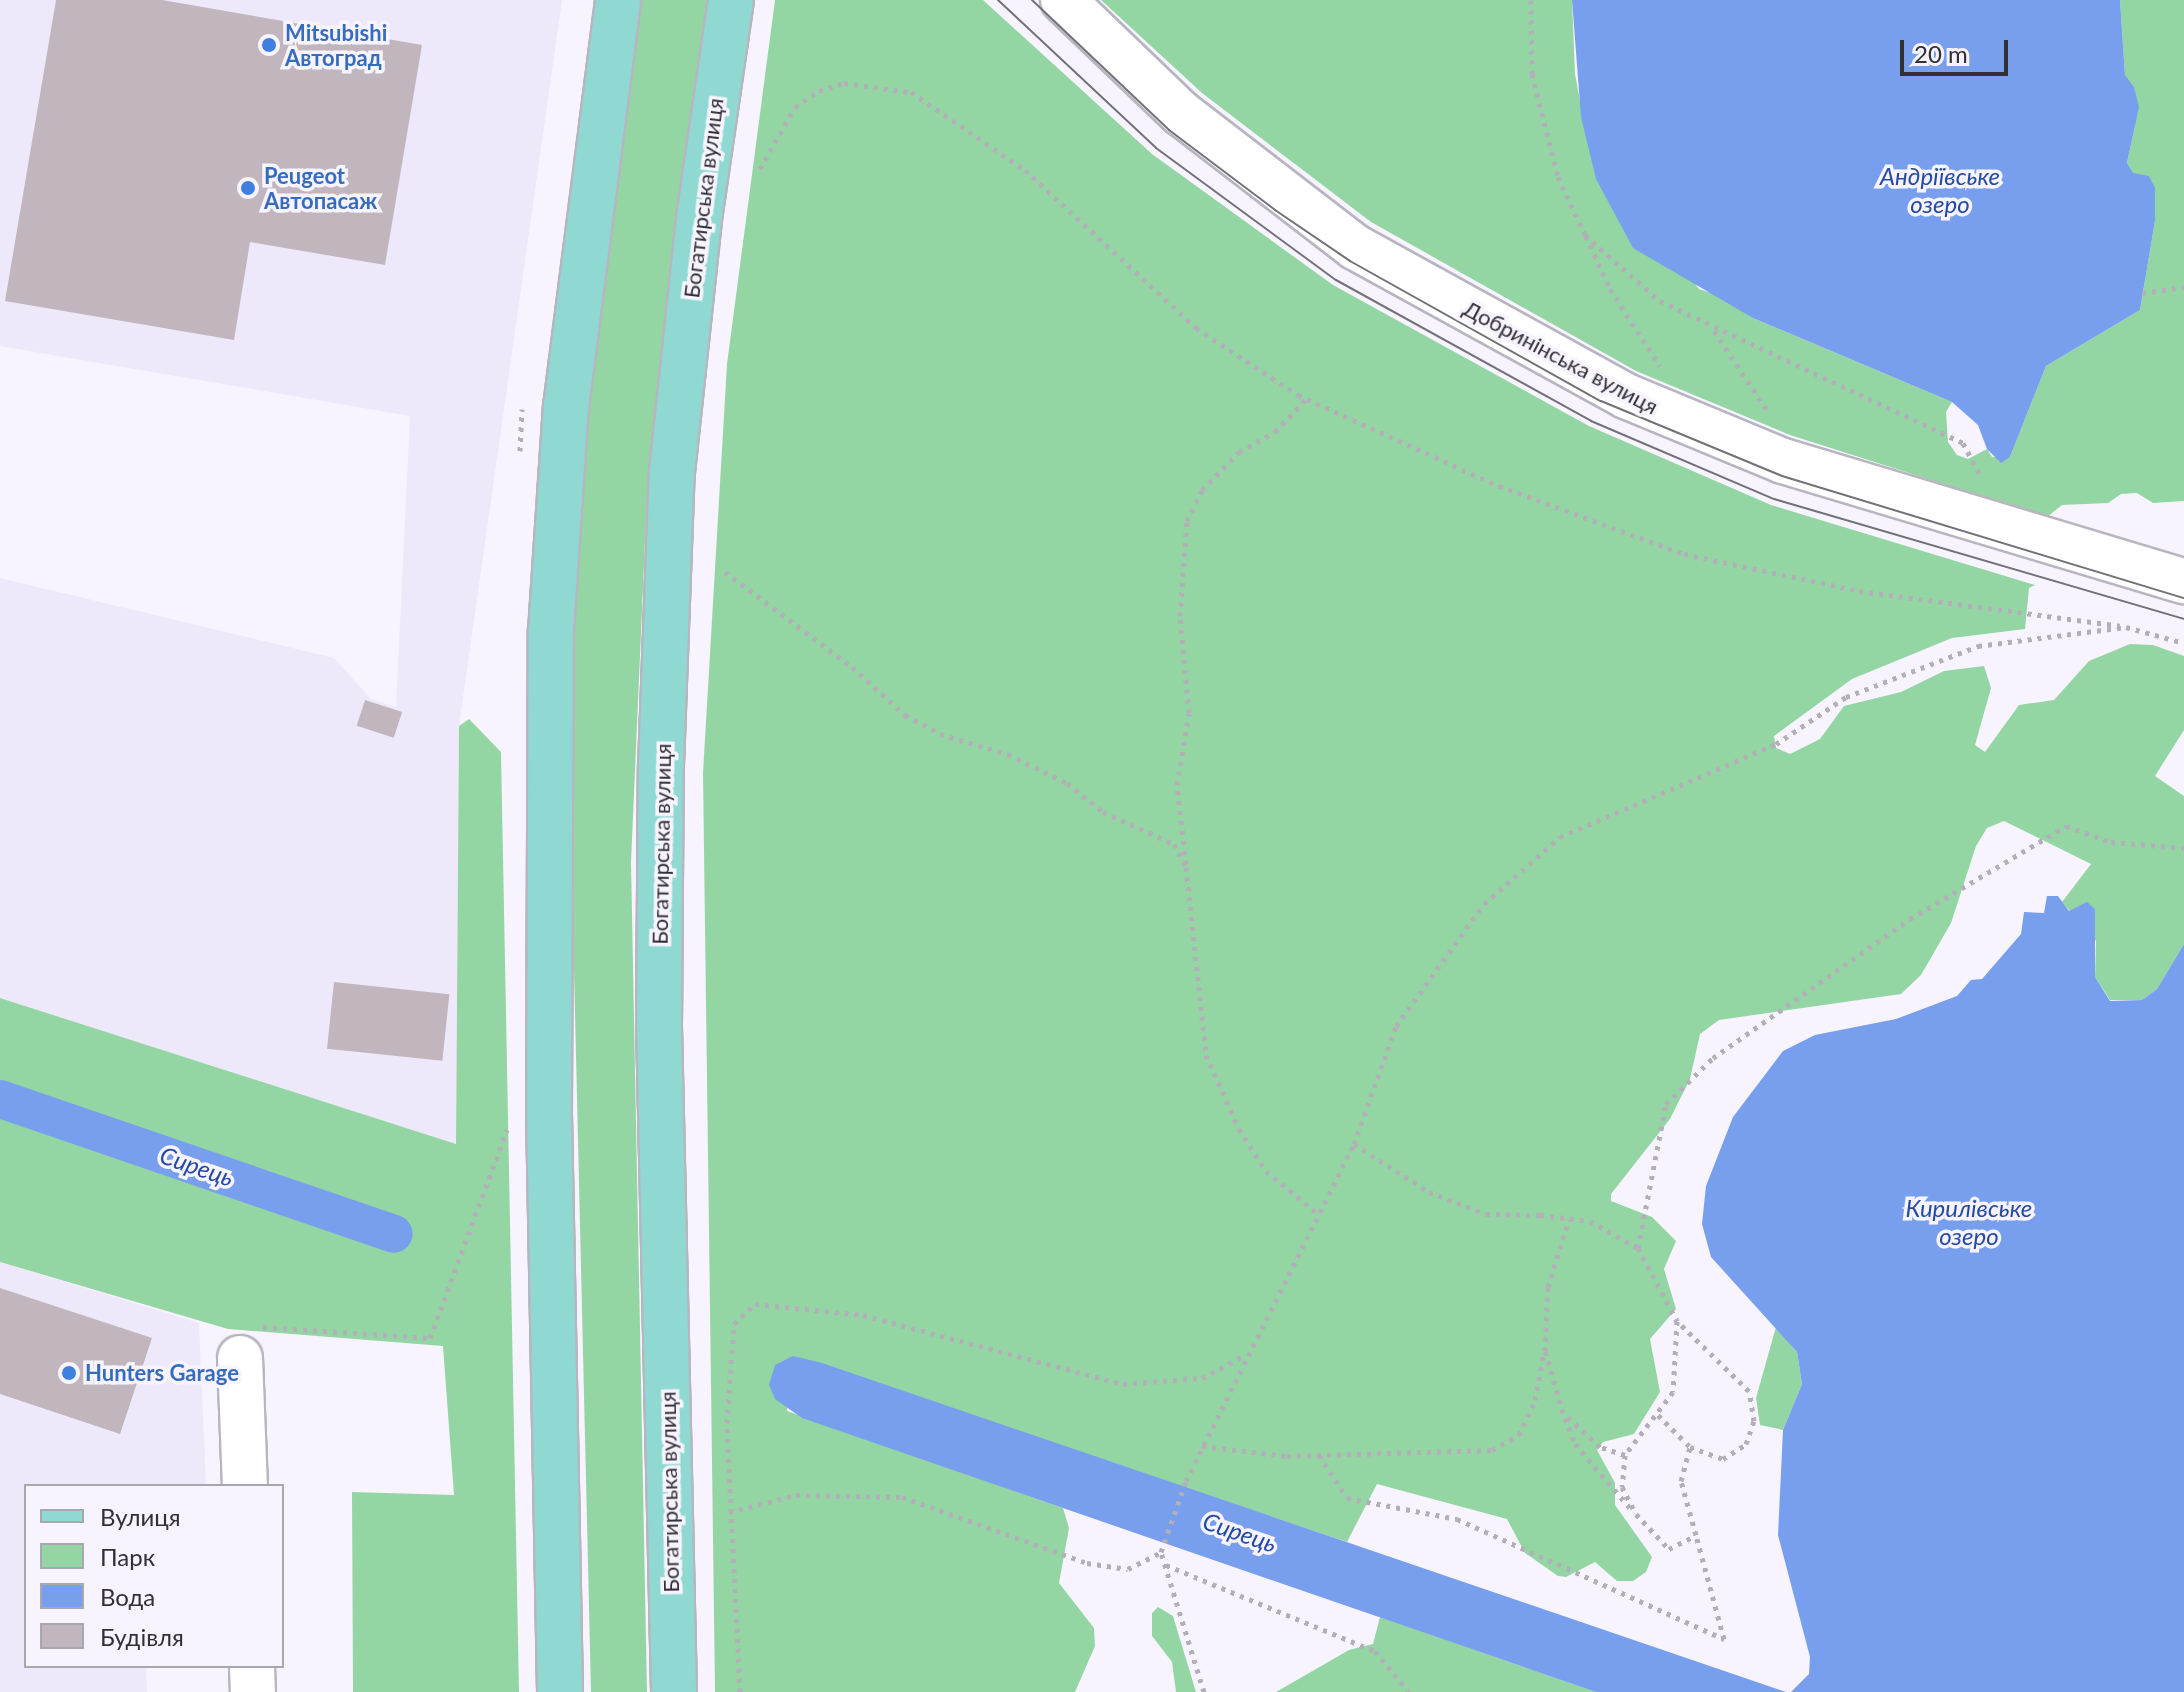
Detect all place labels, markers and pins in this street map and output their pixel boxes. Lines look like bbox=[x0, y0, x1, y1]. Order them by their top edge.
place label: Mitsubishi Автоград bbox=[285, 19, 387, 70]
marker: Mitsubishi Автоград bbox=[260, 36, 278, 54]
place label: Peugeot Автопасаж bbox=[264, 162, 377, 214]
marker: Peugeot Автопасаж bbox=[239, 179, 257, 197]
place label: Hunters Garage bbox=[85, 1360, 239, 1386]
marker: Hunters Garage bbox=[60, 1364, 78, 1382]

